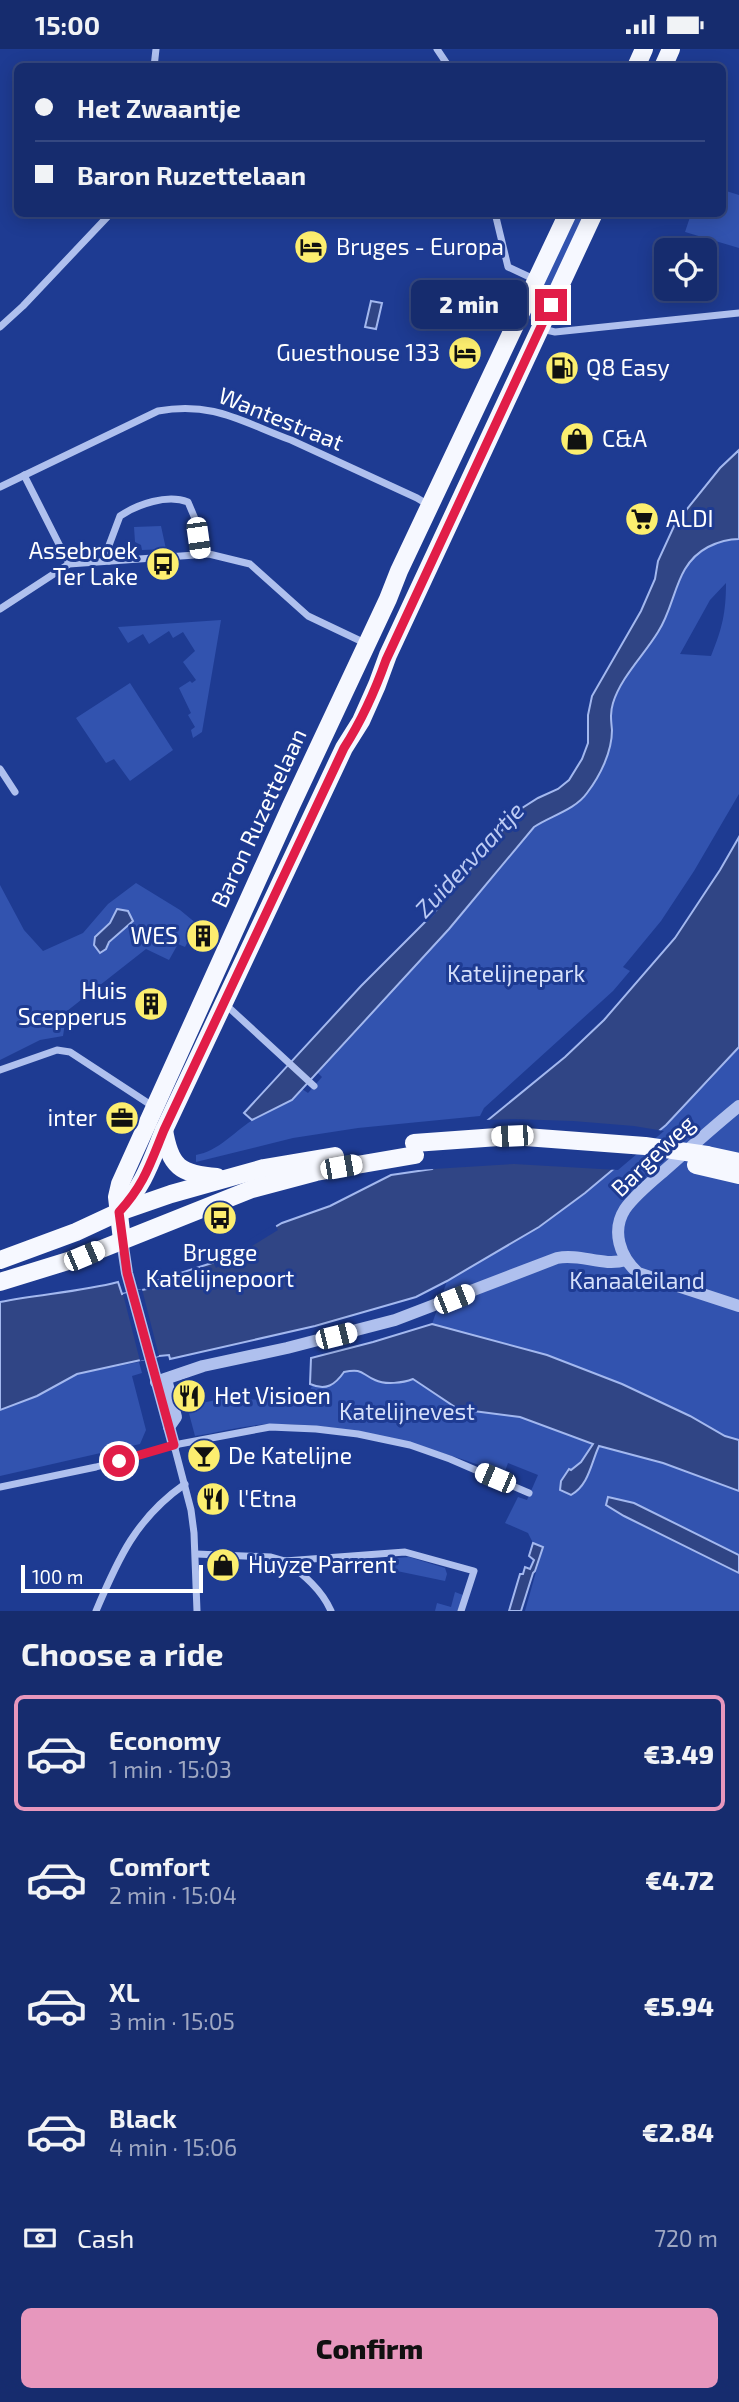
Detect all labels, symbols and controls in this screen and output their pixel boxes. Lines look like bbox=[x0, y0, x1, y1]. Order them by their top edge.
text: 15:00 bbox=[35, 9, 100, 40]
text: Het Zwaantje bbox=[77, 92, 241, 123]
text: Baron Ruzettelaan bbox=[77, 159, 306, 190]
hotel icon: Bruges - Europa bbox=[292, 228, 330, 266]
place label: Bruges - Europa bbox=[336, 232, 504, 260]
map controls bbox=[654, 238, 717, 301]
button: locate bbox=[654, 238, 717, 301]
callout: 2 min bbox=[411, 281, 526, 329]
route end bbox=[535, 289, 567, 321]
text: 2 min bbox=[439, 290, 499, 318]
hotel icon: Guesthouse 133 bbox=[446, 334, 484, 372]
place label: Guesthouse 133 bbox=[276, 338, 440, 366]
fuel station icon: Q8 Easy bbox=[543, 349, 581, 387]
place label: Q8 Easy bbox=[586, 353, 670, 381]
street label: Wantestraat bbox=[215, 380, 348, 456]
shop icon: C&A bbox=[558, 420, 596, 458]
place label: C&A bbox=[602, 424, 648, 452]
supermarket icon: ALDI bbox=[623, 500, 661, 538]
place label: ALDI bbox=[666, 504, 713, 532]
car bbox=[185, 516, 212, 560]
place label: Assebroek Ter Lake bbox=[29, 536, 138, 590]
bus stop icon: Assebroek Ter Lake bbox=[144, 545, 182, 583]
street label: Baron Ruzettelaan bbox=[204, 724, 312, 911]
water label: Zuidervaartje bbox=[408, 795, 530, 923]
building icon: WES bbox=[184, 917, 222, 955]
place label: WES bbox=[130, 921, 178, 949]
park label: Katelijnepark bbox=[447, 959, 585, 987]
place label: Huis Scepperus bbox=[18, 976, 127, 1030]
building icon: Huis Scepperus bbox=[132, 985, 170, 1023]
office icon: inter bbox=[103, 1099, 141, 1137]
place label: inter bbox=[48, 1103, 97, 1131]
street label: Bargeweg bbox=[605, 1109, 700, 1202]
car bbox=[491, 1125, 534, 1147]
car bbox=[319, 1153, 364, 1181]
bus stop icon: Brugge Katelijnepoort bbox=[201, 1199, 239, 1237]
car bbox=[61, 1238, 108, 1274]
place label: Brugge Katelijnepoort bbox=[146, 1238, 295, 1292]
park label: Kanaaleiland bbox=[569, 1266, 705, 1294]
car bbox=[431, 1281, 478, 1317]
car bbox=[314, 1321, 359, 1351]
restaurant icon: Het Visioen bbox=[170, 1377, 208, 1415]
place label: Het Visioen bbox=[214, 1381, 331, 1409]
park label: Katelijnevest bbox=[339, 1397, 475, 1425]
bar icon: De Katelijne bbox=[185, 1437, 223, 1475]
place label: De Katelijne bbox=[228, 1441, 352, 1469]
route start bbox=[103, 1445, 135, 1477]
car bbox=[472, 1460, 519, 1496]
restaurant icon: l'Etna bbox=[194, 1480, 232, 1518]
place label: l'Etna bbox=[238, 1484, 297, 1512]
shop icon: Huyze Parrent bbox=[204, 1546, 242, 1584]
place label: Huyze Parrent bbox=[248, 1550, 397, 1578]
scale bar bbox=[21, 1562, 203, 1594]
text: 100 m bbox=[32, 1565, 83, 1588]
text: Choose a ride bbox=[21, 1634, 224, 1672]
icon: car bbox=[25, 1722, 88, 1785]
text: Economy bbox=[109, 1724, 221, 1755]
text: €3.49 bbox=[643, 1738, 714, 1769]
text: 1 min · 15:03 bbox=[109, 1755, 232, 1783]
icon: car bbox=[25, 1848, 88, 1911]
text: Comfort bbox=[109, 1850, 210, 1881]
text: €4.72 bbox=[645, 1864, 714, 1895]
text: 2 min · 15:04 bbox=[109, 1881, 237, 1909]
icon: car bbox=[25, 1974, 88, 2037]
text: XL bbox=[109, 1976, 140, 2007]
text: €5.94 bbox=[644, 1990, 714, 2021]
text: 3 min · 15:05 bbox=[109, 2007, 235, 2035]
icon: car bbox=[25, 2100, 88, 2163]
text: Black bbox=[109, 2102, 177, 2133]
text: €2.84 bbox=[642, 2116, 714, 2147]
text: 4 min · 15:06 bbox=[109, 2133, 237, 2161]
icon: cash bbox=[21, 2219, 59, 2257]
text: Cash bbox=[77, 2222, 134, 2253]
text: 720 m bbox=[654, 2224, 718, 2252]
button: Confirm bbox=[21, 2308, 718, 2388]

